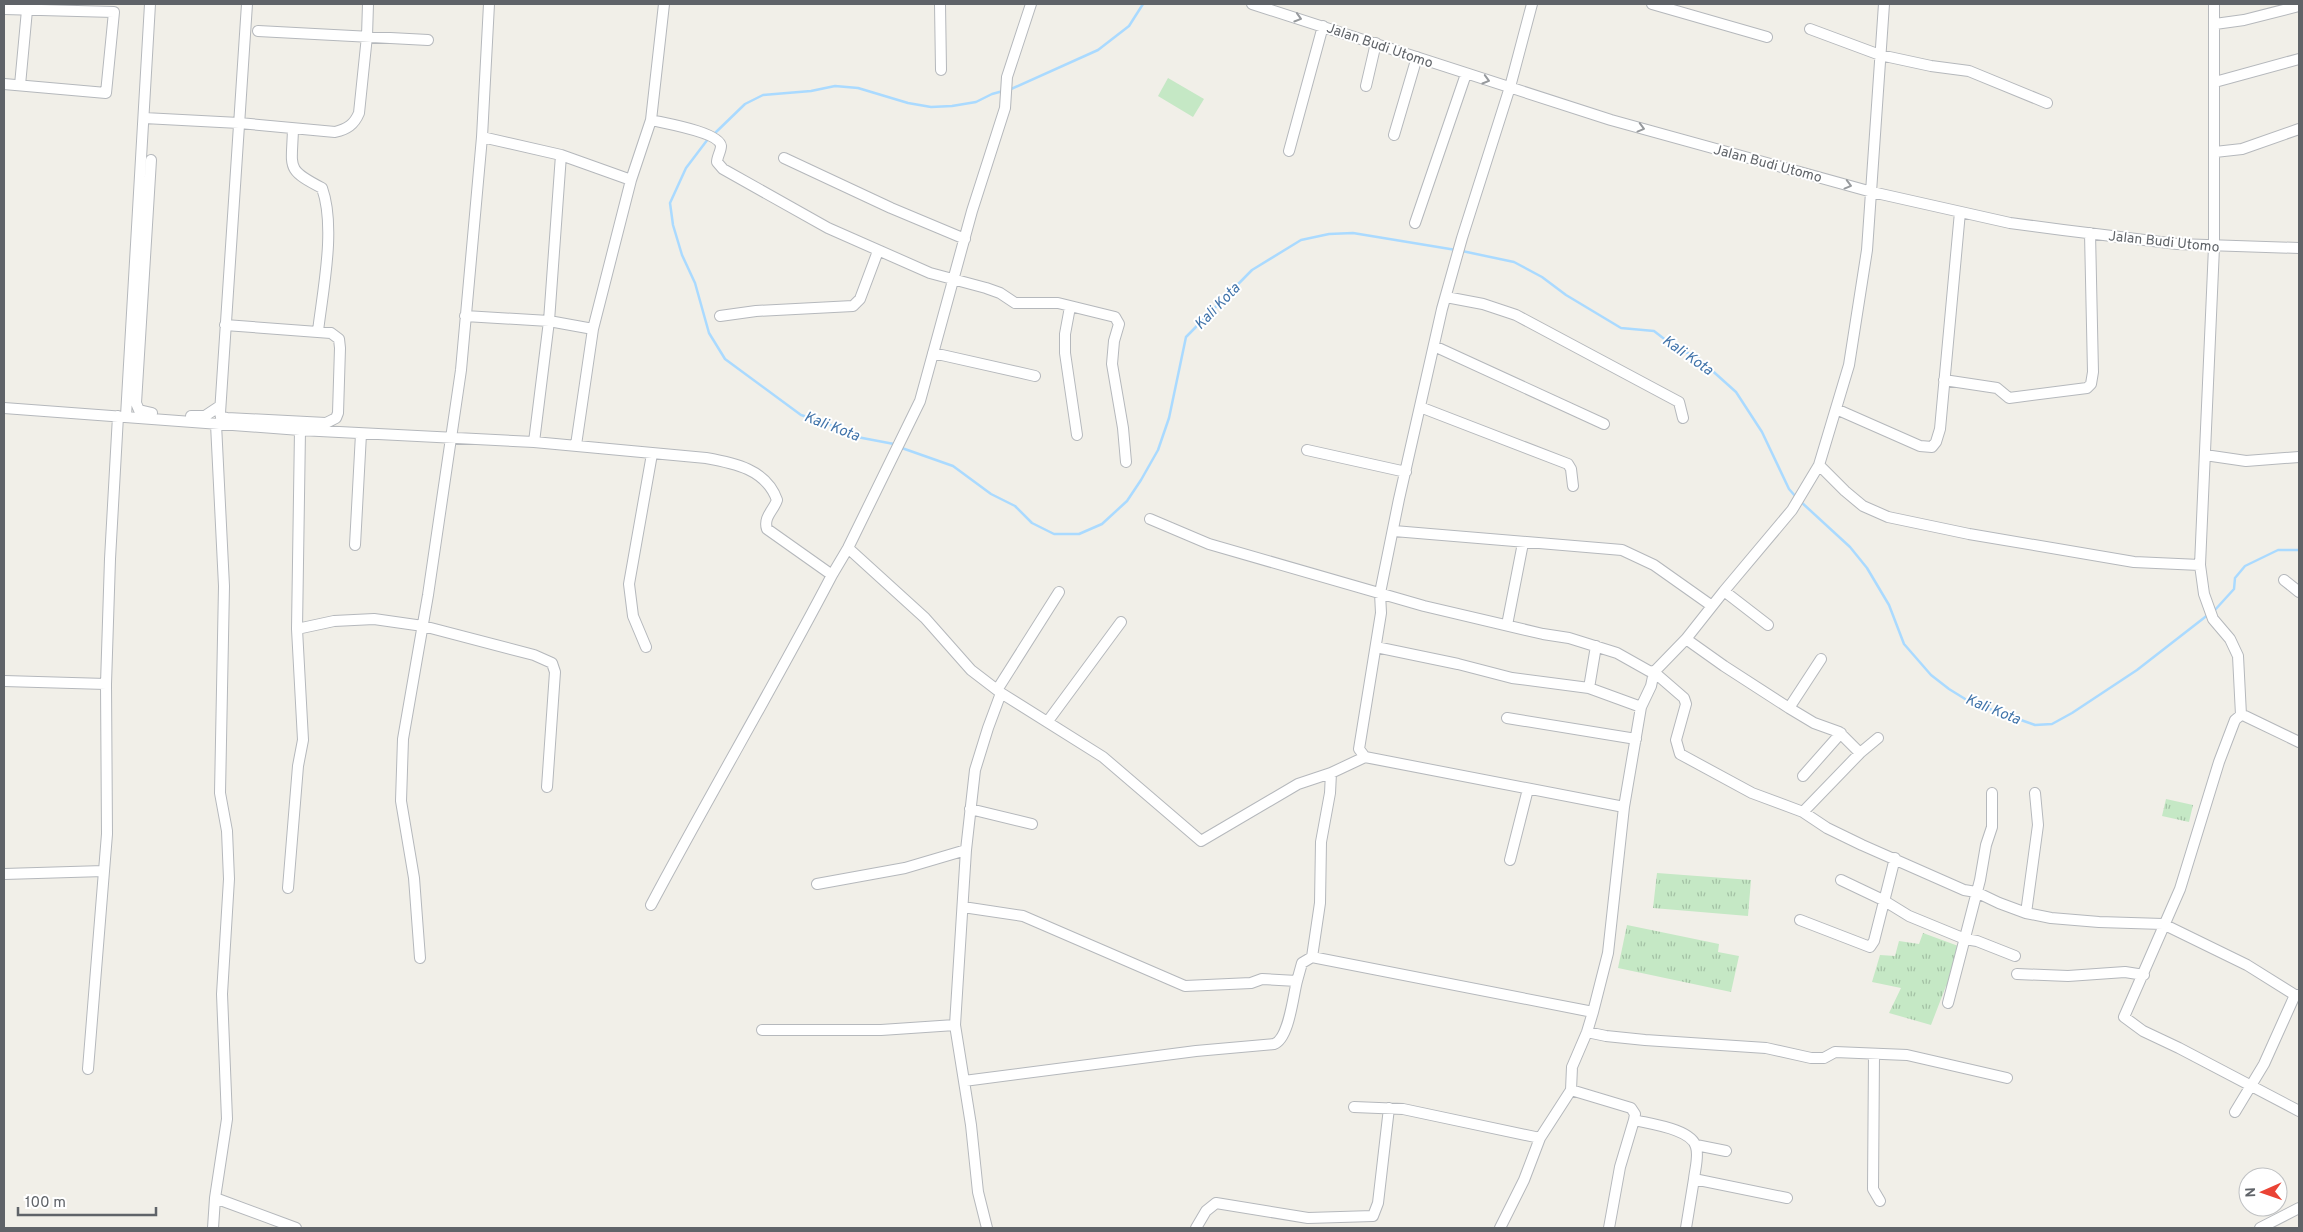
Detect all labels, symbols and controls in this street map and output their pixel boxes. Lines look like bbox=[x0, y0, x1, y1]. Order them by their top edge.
one-way arrow bbox=[1294, 12, 1302, 22]
street label: Jalan Budi Utomo bbox=[1324, 20, 1435, 73]
one-way arrow bbox=[1481, 74, 1489, 84]
one-way arrow bbox=[1636, 122, 1645, 133]
street label: Jalan Budi Utomo bbox=[1712, 142, 1824, 187]
one-way arrow bbox=[1844, 180, 1852, 190]
street label: Jalan Budi Utomo bbox=[2107, 228, 2220, 257]
water label: Kali Kota bbox=[1191, 280, 1245, 334]
water label: Kali Kota bbox=[1658, 332, 1716, 381]
water label: Kali Kota bbox=[801, 408, 862, 447]
water label: Kali Kota bbox=[1962, 691, 2023, 730]
north arrow bbox=[2238, 1167, 2288, 1217]
scale bar bbox=[18, 1184, 155, 1216]
text: N bbox=[2243, 1187, 2260, 1198]
text: 100 m bbox=[25, 1194, 66, 1213]

